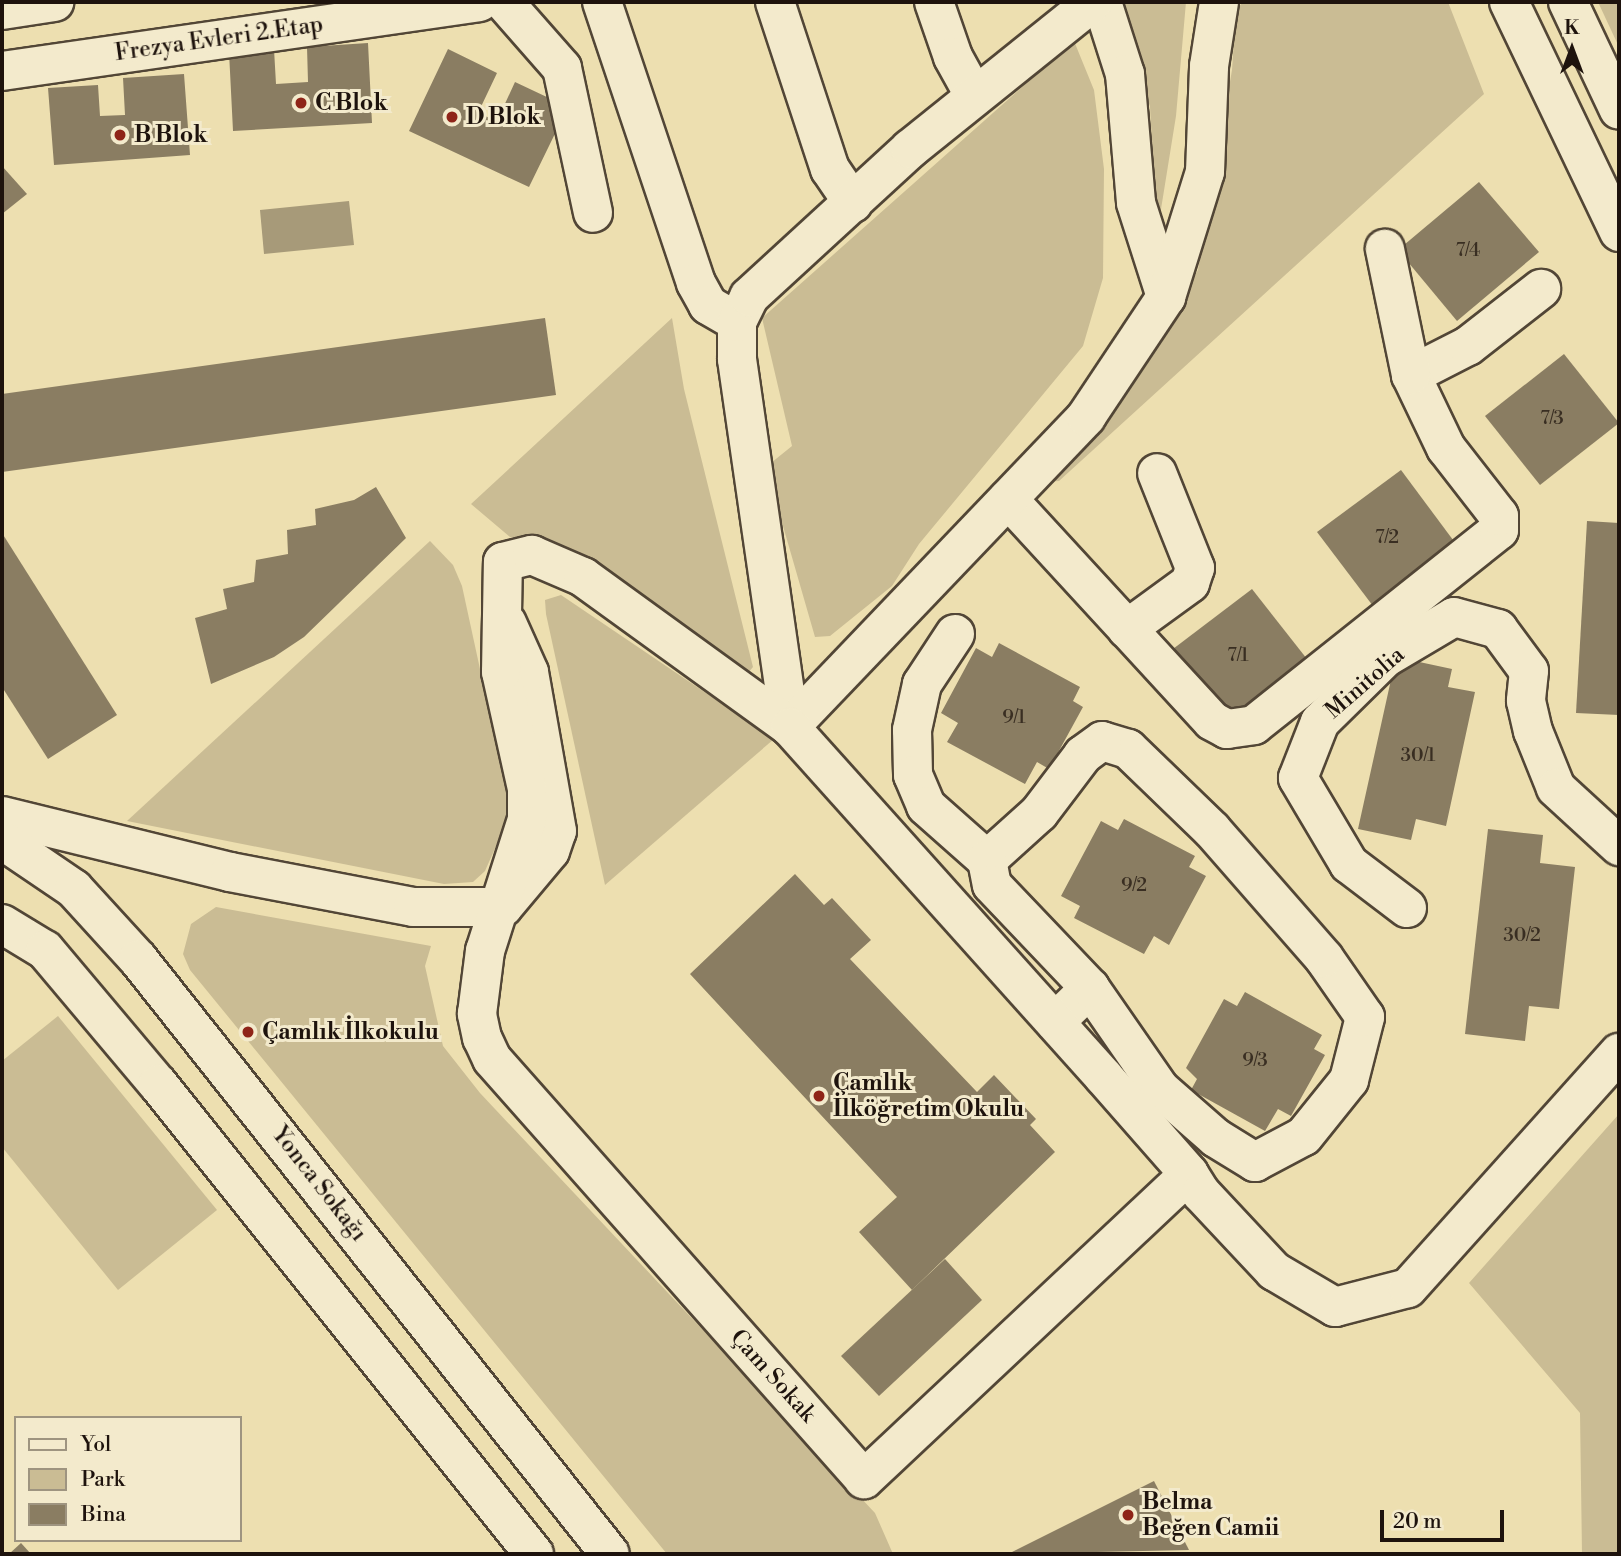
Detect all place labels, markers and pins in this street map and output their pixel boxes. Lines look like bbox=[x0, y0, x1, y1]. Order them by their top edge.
place label: C Blok bbox=[315, 89, 388, 117]
marker: C Blok bbox=[293, 95, 309, 111]
place label: D Blok bbox=[466, 103, 541, 131]
marker: D Blok bbox=[444, 109, 460, 125]
place label: B Blok bbox=[134, 121, 208, 149]
marker: B Blok bbox=[112, 127, 128, 143]
place label: Çamlık İlkokulu bbox=[262, 1018, 439, 1046]
marker: Çamlık İlkokulu bbox=[240, 1024, 256, 1040]
place label: Çamlık İlköğretim Okulu bbox=[833, 1069, 1024, 1123]
marker: Çamlık İlköğretim Okulu bbox=[811, 1088, 827, 1104]
place label: Belma Beğen Camii bbox=[1142, 1488, 1279, 1542]
marker: Belma Beğen Camii bbox=[1120, 1507, 1136, 1523]

